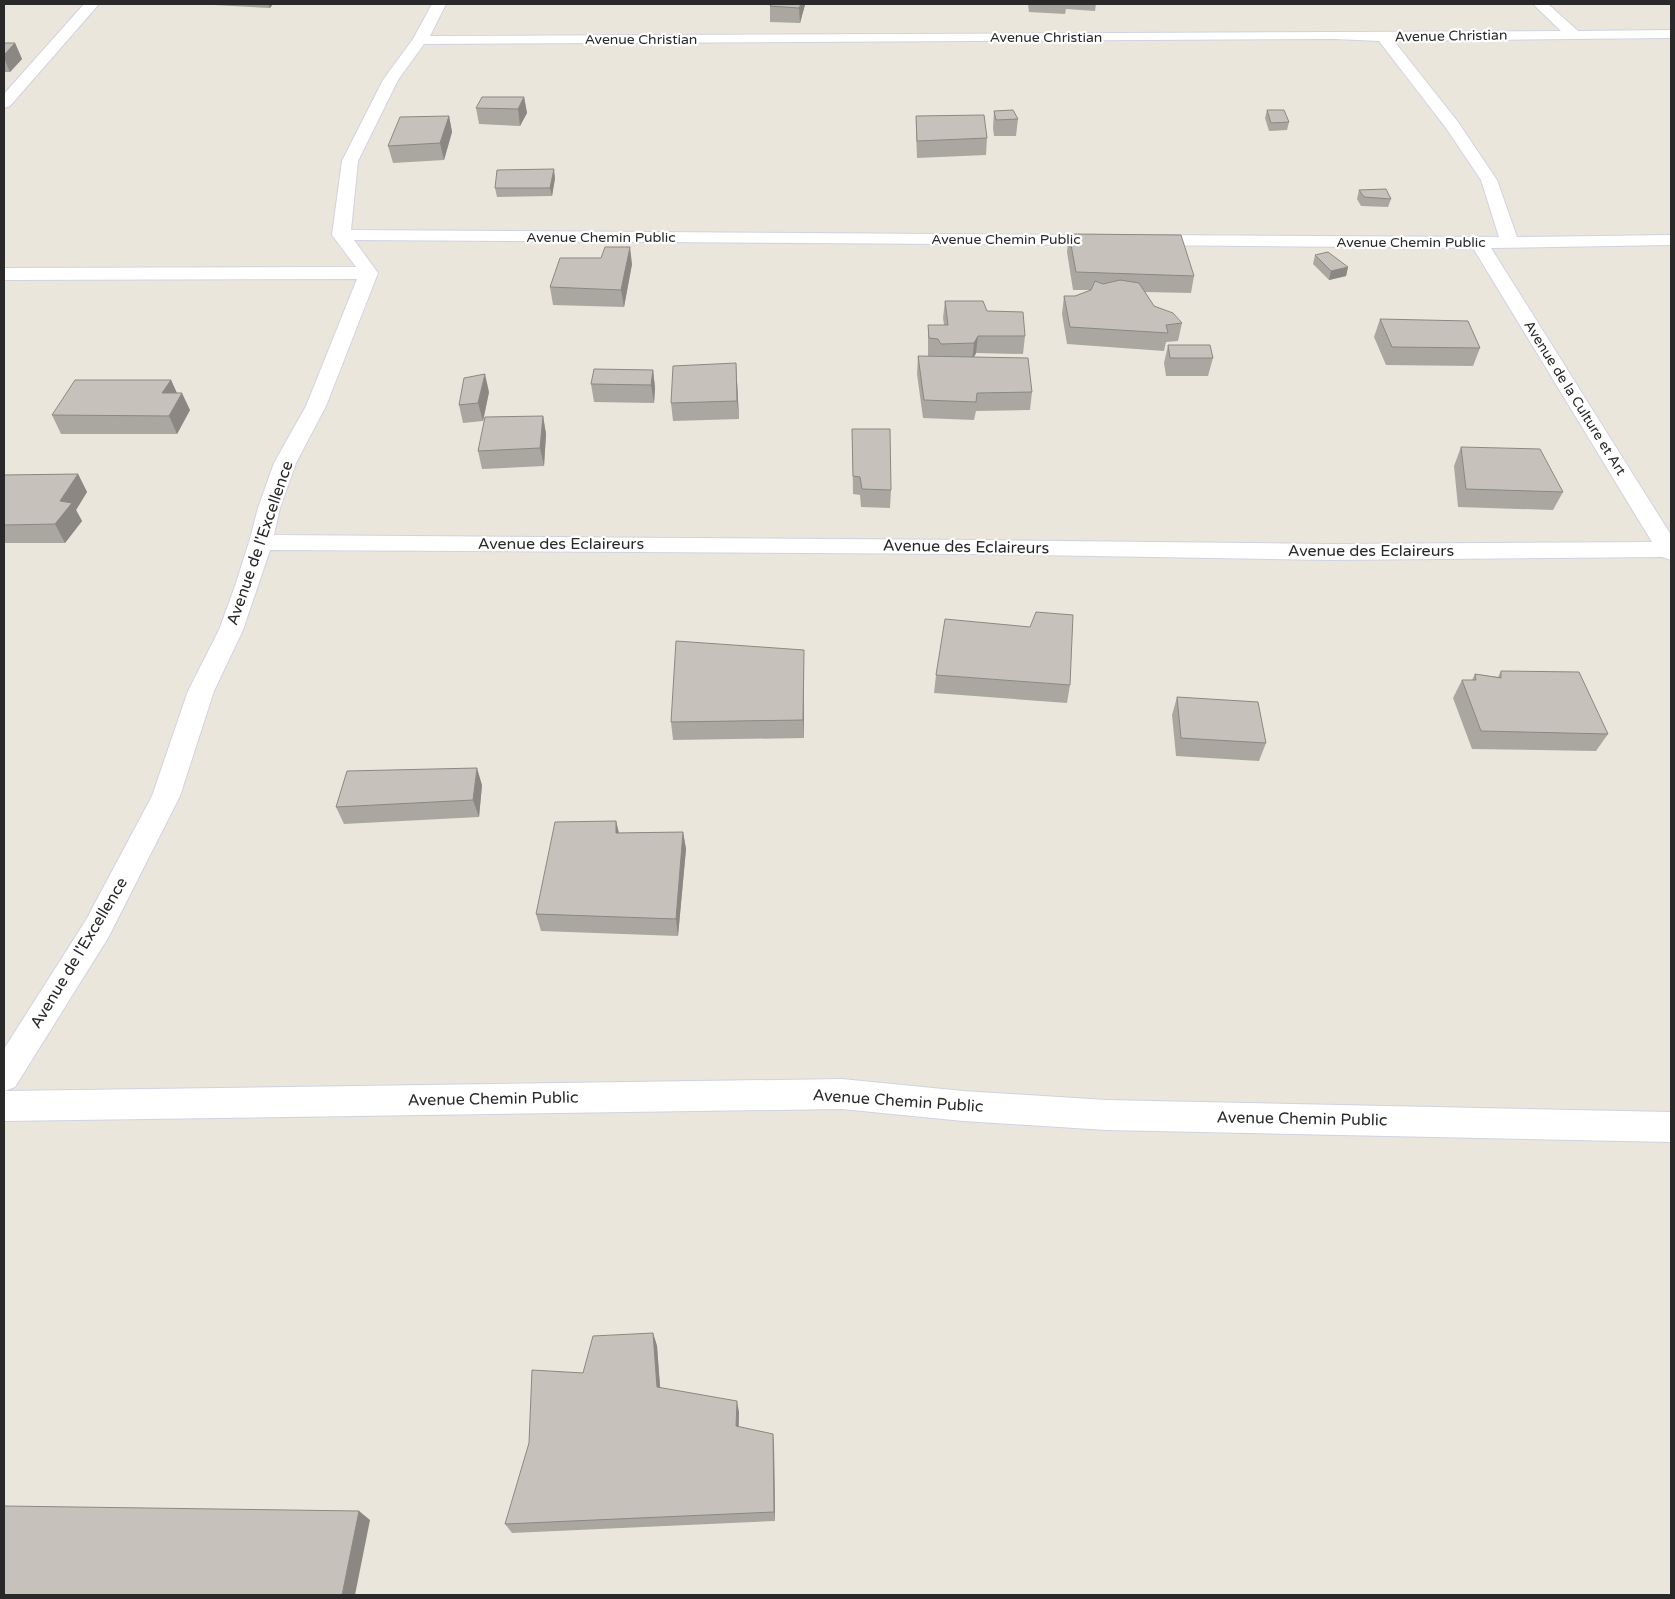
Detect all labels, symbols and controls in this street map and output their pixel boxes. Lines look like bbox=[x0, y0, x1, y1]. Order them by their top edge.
street label: Avenue Christian bbox=[1394, 27, 1508, 45]
street label: Avenue Christian bbox=[990, 29, 1102, 46]
street label: Avenue Christian bbox=[585, 31, 697, 48]
street label: Avenue Chemin Public bbox=[526, 229, 676, 246]
street label: Avenue Chemin Public bbox=[931, 231, 1081, 248]
street label: Avenue Chemin Public bbox=[1336, 234, 1486, 251]
street label: Avenue de la Culture et Art bbox=[1520, 317, 1630, 479]
street label: Avenue de l'Excellence bbox=[222, 458, 298, 628]
street label: Avenue des Eclaireurs bbox=[478, 534, 644, 554]
street label: Avenue des Eclaireurs bbox=[883, 536, 1049, 558]
street label: Avenue des Eclaireurs bbox=[1288, 541, 1454, 561]
street label: Avenue de l'Excellence bbox=[26, 874, 132, 1032]
street label: Avenue Chemin Public bbox=[812, 1085, 984, 1117]
street label: Avenue Chemin Public bbox=[407, 1088, 579, 1110]
street label: Avenue Chemin Public bbox=[1216, 1108, 1388, 1130]

